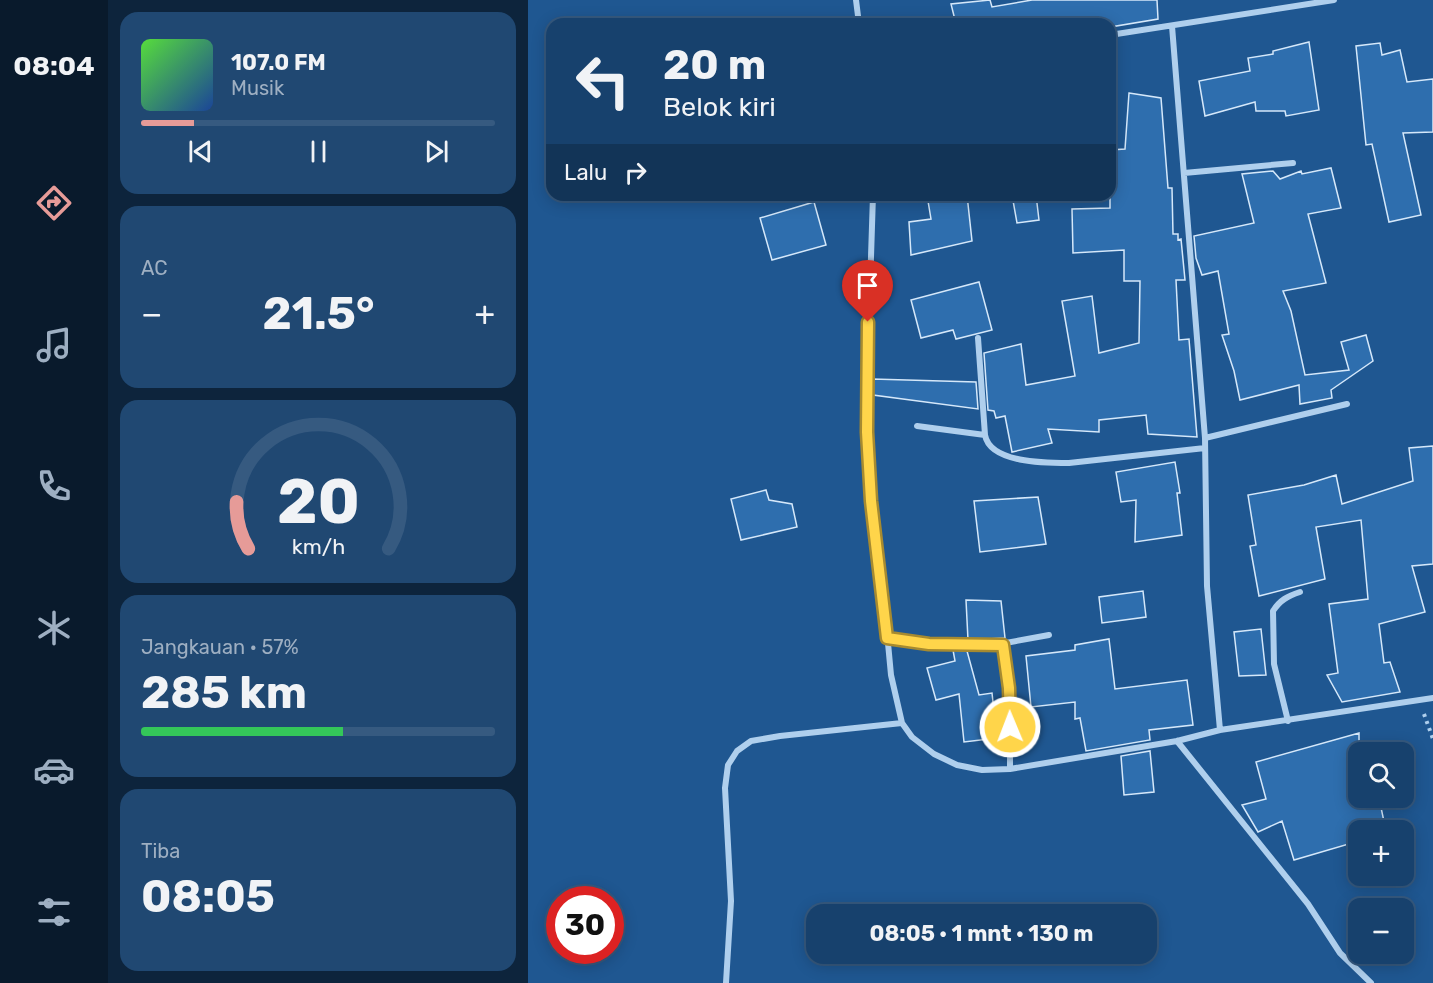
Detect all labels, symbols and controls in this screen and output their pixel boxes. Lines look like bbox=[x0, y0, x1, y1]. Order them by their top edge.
text: 20 m bbox=[663, 40, 766, 90]
icon: left bbox=[564, 42, 642, 120]
text: 107.0 FM bbox=[231, 49, 326, 76]
text: 08:04 bbox=[13, 50, 95, 82]
text: Musik bbox=[231, 76, 284, 100]
text: Belok kiri bbox=[663, 91, 776, 123]
icon: previous bbox=[184, 135, 217, 168]
icon: pause bbox=[302, 135, 335, 168]
icon: next bbox=[420, 135, 453, 168]
icon: right bbox=[619, 156, 652, 189]
text: Lalu bbox=[564, 159, 607, 186]
icon: directions bbox=[33, 182, 75, 224]
text: AC bbox=[141, 256, 167, 280]
pin bbox=[842, 260, 893, 322]
icon: arrive bbox=[851, 269, 884, 302]
text: 21.5° bbox=[262, 287, 374, 340]
text: − bbox=[141, 294, 162, 333]
text: + bbox=[474, 294, 495, 333]
icon: music bbox=[33, 324, 75, 366]
icon: phone bbox=[33, 465, 75, 507]
text: 20 bbox=[277, 465, 359, 539]
text: km/h bbox=[291, 534, 345, 559]
icon: climate bbox=[33, 607, 75, 649]
text: Jangkauan · 57% bbox=[141, 635, 299, 659]
text: 285 km bbox=[141, 666, 307, 719]
position arrow bbox=[978, 695, 1042, 759]
map controls bbox=[1348, 742, 1414, 964]
button: search bbox=[1348, 742, 1414, 808]
icon: car bbox=[33, 749, 75, 791]
button: + bbox=[1348, 820, 1414, 886]
text: Tiba bbox=[141, 839, 180, 863]
text: 08:05 bbox=[141, 870, 275, 923]
speed limit sign: 30 bbox=[546, 886, 624, 964]
icon: filters bbox=[33, 891, 75, 933]
button: − bbox=[1348, 898, 1414, 964]
text: 08:05 · 1 mnt · 130 m bbox=[869, 920, 1094, 947]

